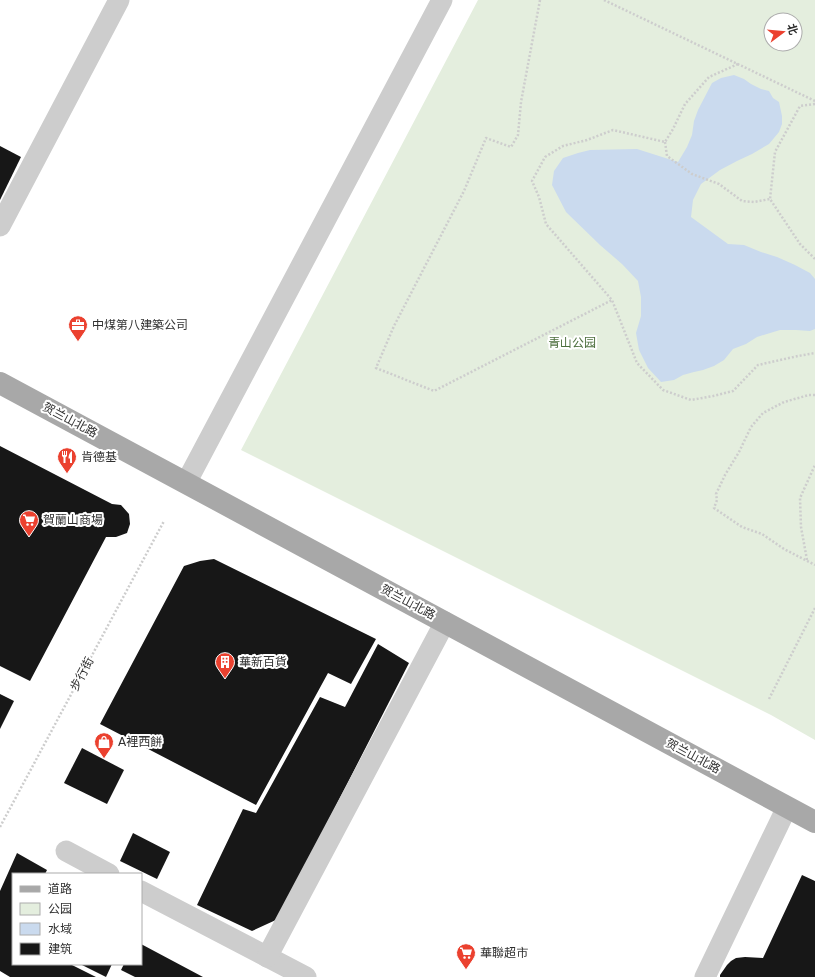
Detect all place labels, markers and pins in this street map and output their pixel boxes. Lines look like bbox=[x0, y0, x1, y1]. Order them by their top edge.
office icon: 中煤第八建築公司 bbox=[67, 314, 89, 342]
place label: 中煤第八建築公司 bbox=[92, 318, 188, 332]
restaurant icon: 肯德基 bbox=[56, 446, 78, 474]
place label: 肯德基 bbox=[81, 450, 117, 464]
supermarket icon: 賀蘭山商場 bbox=[18, 509, 40, 537]
place label: 賀蘭山商場 bbox=[43, 513, 103, 527]
building icon: 華新百貨 bbox=[214, 651, 236, 679]
place label: 華新百貨 bbox=[239, 655, 287, 669]
shop icon: A裡西餅 bbox=[93, 731, 115, 759]
place label: A裡西餅 bbox=[118, 735, 162, 749]
supermarket icon: 華聯超市 bbox=[455, 942, 477, 970]
place label: 華聯超市 bbox=[480, 946, 528, 960]

